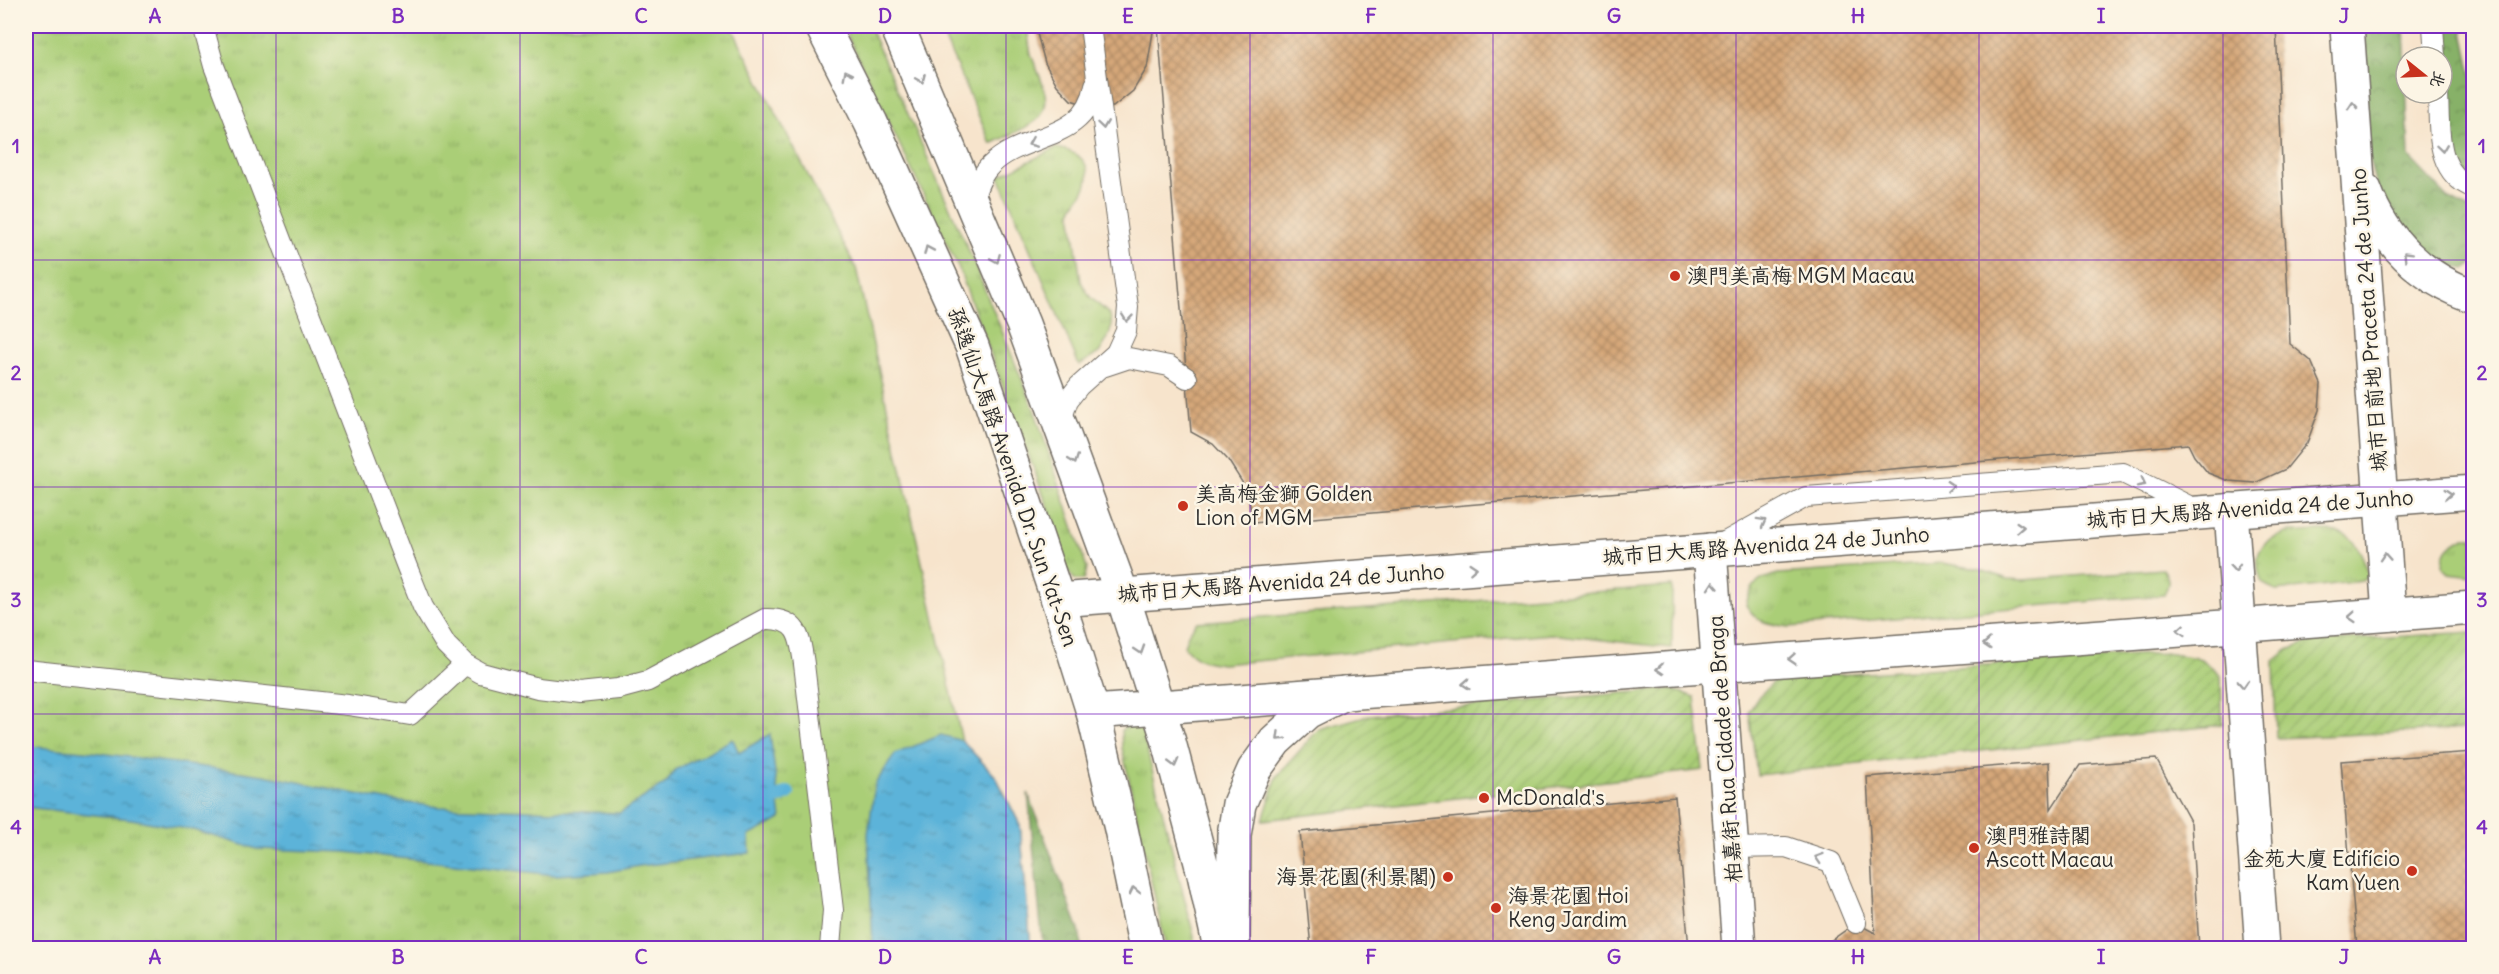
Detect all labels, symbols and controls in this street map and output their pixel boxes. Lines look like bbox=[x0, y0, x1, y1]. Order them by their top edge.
text: A bbox=[149, 3, 162, 28]
text: B bbox=[391, 3, 405, 28]
text: C bbox=[634, 3, 648, 28]
text: D bbox=[878, 3, 892, 28]
text: E bbox=[1122, 3, 1134, 28]
text: F bbox=[1365, 3, 1377, 28]
text: G bbox=[1607, 3, 1621, 28]
text: H bbox=[1851, 3, 1865, 28]
text: I bbox=[2097, 3, 2106, 28]
text: J bbox=[2339, 3, 2350, 28]
north arrow bbox=[2394, 45, 2454, 105]
text: 北 bbox=[2426, 69, 2450, 90]
one-way arrow bbox=[842, 70, 854, 81]
one-way arrow bbox=[914, 73, 926, 84]
one-way arrow bbox=[2347, 101, 2360, 110]
one-way arrow bbox=[1097, 120, 1109, 130]
text: 1 bbox=[12, 133, 20, 158]
text: 1 bbox=[2478, 133, 2486, 158]
one-way arrow bbox=[1027, 136, 1038, 148]
one-way arrow bbox=[2436, 143, 2448, 152]
street label: 城市日前地 Praceta 24 de Junho bbox=[2344, 167, 2393, 473]
one-way arrow bbox=[924, 245, 936, 256]
one-way arrow bbox=[2403, 251, 2414, 262]
one-way arrow bbox=[989, 253, 1001, 264]
place label: 澳門美高梅 MGM Macau bbox=[1687, 262, 1915, 289]
marker: 澳門美高梅 MGM Macau bbox=[1668, 269, 1682, 283]
street label: 孫逸仙大馬路 Avenida Dr. Sun Yat-Sen bbox=[943, 304, 1084, 650]
one-way arrow bbox=[1121, 314, 1134, 323]
text: 2 bbox=[11, 360, 22, 385]
text: 2 bbox=[2477, 360, 2488, 385]
one-way arrow bbox=[1067, 454, 1079, 465]
one-way arrow bbox=[2136, 475, 2147, 487]
place label: 美高梅金獅 Golden Lion of MGM bbox=[1195, 480, 1372, 531]
one-way arrow bbox=[1945, 480, 1954, 493]
street label: 城市日大馬路 Avenida 24 de Junho bbox=[2085, 484, 2414, 533]
one-way arrow bbox=[2444, 488, 2453, 501]
marker: 美高梅金獅 Golden Lion of MGM bbox=[1176, 499, 1190, 513]
one-way arrow bbox=[1755, 518, 1766, 529]
street label: 城市日大馬路 Avenida 24 de Junho bbox=[1601, 521, 1930, 570]
one-way arrow bbox=[2015, 521, 2025, 534]
one-way arrow bbox=[2379, 552, 2392, 561]
street label: 城市日大馬路 Avenida 24 de Junho bbox=[1116, 558, 1445, 607]
one-way arrow bbox=[1468, 562, 1477, 575]
one-way arrow bbox=[2228, 563, 2241, 572]
one-way arrow bbox=[1706, 582, 1719, 591]
text: 3 bbox=[10, 587, 22, 612]
text: 3 bbox=[2476, 587, 2488, 612]
one-way arrow bbox=[2348, 610, 2357, 623]
street label: 柏嘉街 Rua Cidade de Braga bbox=[1702, 614, 1747, 884]
one-way arrow bbox=[2176, 623, 2185, 636]
one-way arrow bbox=[1982, 637, 1991, 650]
one-way arrow bbox=[1133, 644, 1145, 655]
one-way arrow bbox=[1788, 652, 1797, 665]
one-way arrow bbox=[1656, 662, 1665, 675]
one-way arrow bbox=[1461, 677, 1470, 690]
one-way arrow bbox=[2237, 679, 2250, 688]
one-way arrow bbox=[1277, 730, 1287, 741]
one-way arrow bbox=[1167, 758, 1180, 768]
place label: McDonald's bbox=[1496, 784, 1605, 811]
marker: McDonald's bbox=[1477, 791, 1491, 805]
text: 4 bbox=[10, 814, 22, 839]
text: 4 bbox=[2476, 814, 2488, 839]
place label: 澳門雅詩閣 Ascott Macau bbox=[1986, 822, 2114, 873]
marker: 澳門雅詩閣 Ascott Macau bbox=[1967, 841, 1981, 855]
place label: 金苑大廈 Edifício Kam Yuen bbox=[2243, 845, 2400, 896]
one-way arrow bbox=[1814, 852, 1825, 865]
place label: 海景花園(利景閣) bbox=[1276, 863, 1436, 890]
marker: 金苑大廈 Edifício Kam Yuen bbox=[2405, 864, 2419, 878]
marker: 海景花園(利景閣) bbox=[1441, 870, 1455, 884]
place label: 海景花園 Hoi Keng Jardim bbox=[1508, 882, 1629, 933]
one-way arrow bbox=[1128, 887, 1141, 897]
marker: 海景花園 Hoi Keng Jardim bbox=[1489, 901, 1503, 915]
text: A bbox=[149, 944, 162, 969]
text: B bbox=[391, 944, 405, 969]
text: C bbox=[634, 944, 648, 969]
text: D bbox=[878, 944, 892, 969]
text: E bbox=[1122, 944, 1134, 969]
text: F bbox=[1365, 944, 1377, 969]
text: G bbox=[1607, 944, 1621, 969]
text: H bbox=[1851, 944, 1865, 969]
text: I bbox=[2097, 944, 2106, 969]
text: J bbox=[2339, 944, 2350, 969]

